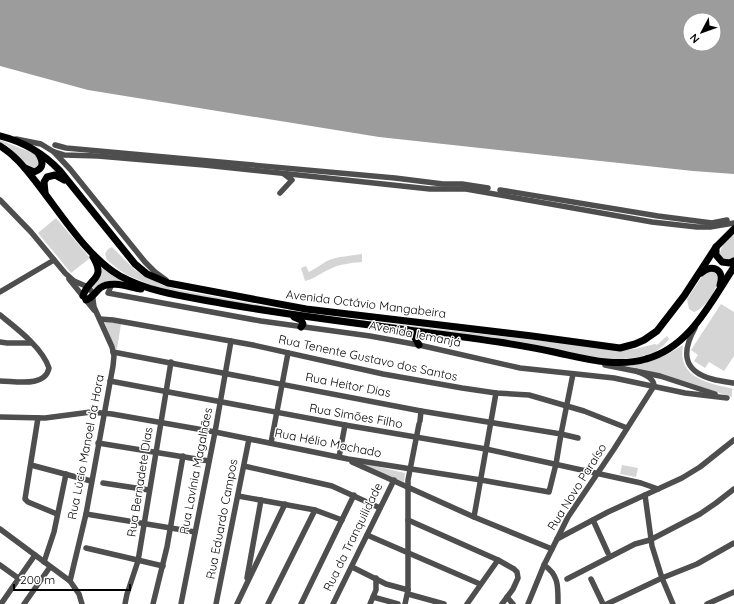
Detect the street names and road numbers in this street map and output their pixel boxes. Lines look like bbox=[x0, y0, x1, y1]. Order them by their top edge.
street label: Avenida Octávio Mangabeira bbox=[285, 286, 447, 321]
street label: Avenida Iemanjá bbox=[368, 317, 462, 350]
street label: Rua Tenente Gustavo dos Santos bbox=[277, 331, 459, 384]
street label: Rua Heitor Dias bbox=[304, 369, 392, 400]
street label: Rua Lúcio Manoel da Hora bbox=[64, 373, 107, 521]
street label: Rua Simões Filho bbox=[308, 400, 404, 431]
street label: Rua Lavínia Magalhães bbox=[176, 406, 215, 536]
street label: Rua Hélio Machado bbox=[273, 425, 383, 460]
street label: Rua Bernadete Dias bbox=[123, 426, 156, 538]
street label: Rua Novo Paraíso bbox=[544, 441, 609, 533]
street label: Rua Eduardo Campos bbox=[203, 457, 241, 580]
street label: Rua da Tranquilidade bbox=[320, 480, 385, 594]

